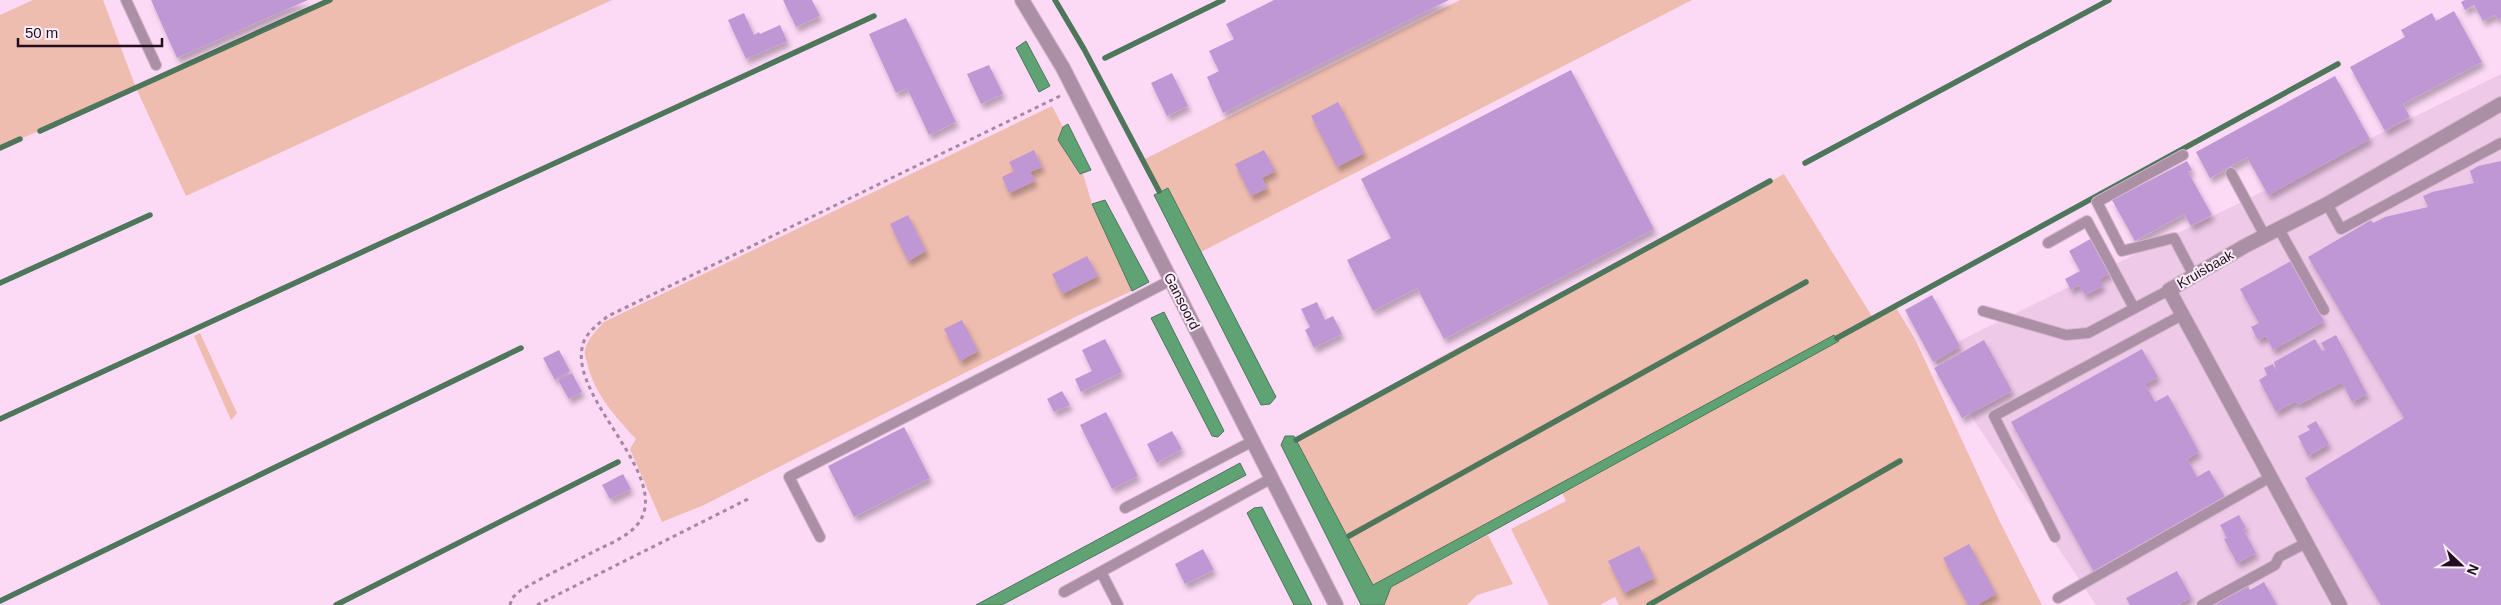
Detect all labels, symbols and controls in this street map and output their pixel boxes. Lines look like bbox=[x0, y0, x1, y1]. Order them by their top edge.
scale bar bbox=[18, 15, 161, 47]
text: 50 m bbox=[25, 24, 58, 41]
street label: Kruisbaak bbox=[2174, 246, 2237, 291]
street label: Gansoord bbox=[1161, 270, 1203, 332]
north arrow bbox=[2436, 540, 2486, 590]
text: N bbox=[2464, 562, 2482, 578]

